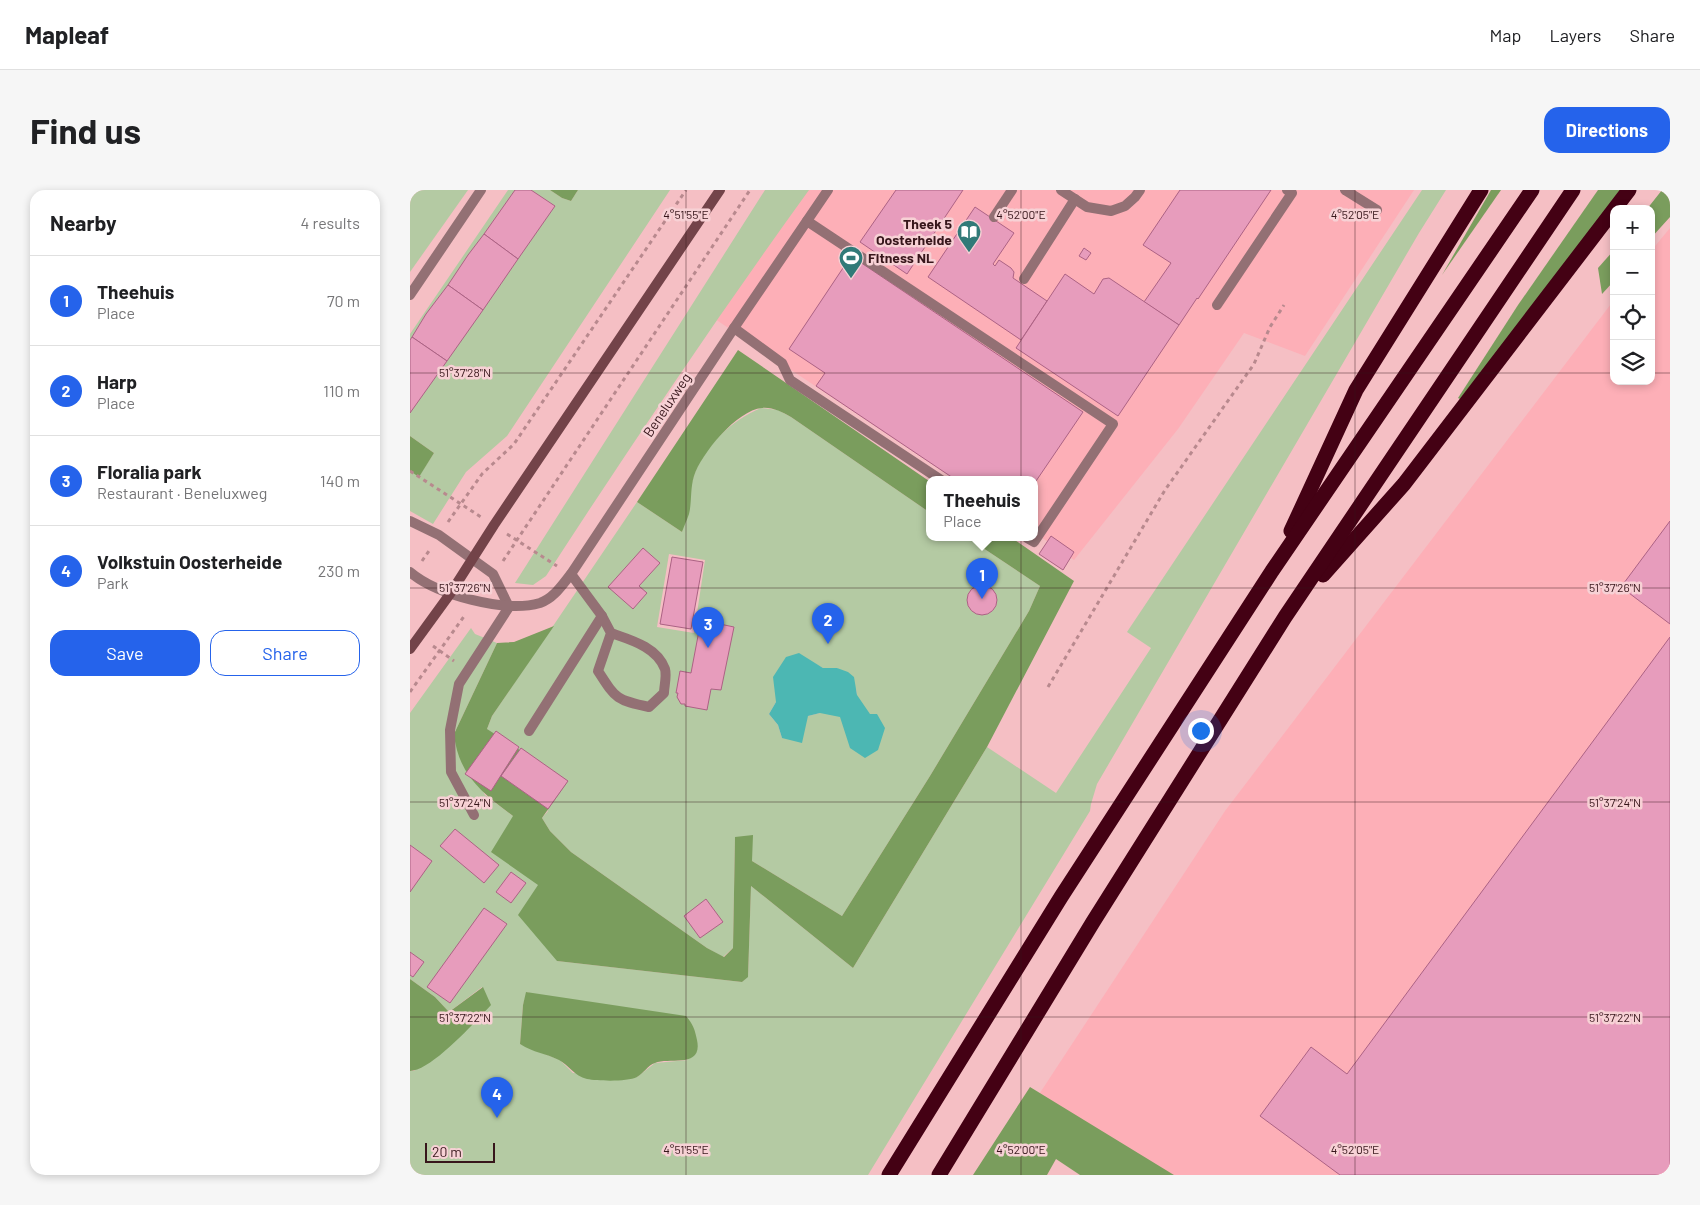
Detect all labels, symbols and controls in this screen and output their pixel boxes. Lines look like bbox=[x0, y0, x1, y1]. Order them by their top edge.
text: Mapleaf bbox=[25, 20, 109, 49]
text: Map bbox=[1489, 24, 1521, 46]
text: Layers bbox=[1549, 24, 1602, 46]
text: Share bbox=[1630, 24, 1675, 46]
button: Directions bbox=[1544, 107, 1670, 153]
text: Find us bbox=[30, 109, 141, 151]
map controls bbox=[1610, 205, 1655, 385]
button: + bbox=[1610, 205, 1655, 250]
text: 4°51'55"E bbox=[663, 207, 709, 221]
text: 4°52'00"E bbox=[996, 207, 1046, 221]
text: 4°52'05"E bbox=[1331, 207, 1379, 221]
text: Nearby bbox=[50, 210, 116, 235]
text: 4 results bbox=[300, 213, 360, 232]
place label: Theek 5 Oosterheide bbox=[876, 215, 952, 248]
library icon: Theek 5 Oosterheide bbox=[956, 219, 982, 253]
sports icon: Fitness NL bbox=[838, 245, 864, 279]
place label: Fitness NL bbox=[868, 249, 934, 266]
button: − bbox=[1610, 250, 1655, 295]
text: Theehuis bbox=[97, 280, 174, 303]
text: 1 bbox=[63, 291, 69, 310]
text: 70 m bbox=[327, 291, 360, 310]
button: locate bbox=[1610, 295, 1655, 340]
text: Place bbox=[97, 303, 135, 322]
button: layers bbox=[1610, 340, 1655, 385]
text: 51°37'28"N bbox=[439, 365, 491, 379]
text: Harp bbox=[97, 370, 137, 393]
street label: Beneluxweg bbox=[639, 370, 694, 440]
text: 2 bbox=[62, 381, 70, 400]
text: 110 m bbox=[323, 381, 360, 400]
text: Place bbox=[97, 393, 135, 412]
text: Floralia park bbox=[97, 460, 202, 483]
text: 3 bbox=[62, 471, 70, 490]
text: 140 m bbox=[320, 471, 360, 490]
popup bbox=[926, 476, 1038, 541]
text: Restaurant · Beneluxweg bbox=[97, 483, 267, 502]
text: Theehuis bbox=[943, 488, 1021, 511]
text: Place bbox=[943, 511, 981, 530]
text: Volkstuin Oosterheide bbox=[97, 550, 282, 573]
pin: 1 bbox=[966, 558, 998, 599]
text: 4 bbox=[61, 561, 71, 580]
text: 230 m bbox=[318, 561, 360, 580]
text: Park bbox=[97, 573, 128, 592]
text: 51°37'26"N bbox=[439, 580, 491, 594]
text: 51°37'26"N bbox=[1589, 580, 1641, 594]
pin: 2 bbox=[812, 603, 844, 644]
pin: 3 bbox=[692, 607, 724, 648]
button: Save bbox=[50, 630, 200, 676]
button: Share bbox=[210, 630, 360, 676]
your location bbox=[1188, 718, 1214, 744]
text: 51°37'24"N bbox=[439, 795, 491, 809]
text: 51°37'24"N bbox=[1589, 795, 1641, 809]
text: 51°37'22"N bbox=[439, 1010, 491, 1024]
text: 51°37'22"N bbox=[1589, 1010, 1641, 1024]
pin: 4 bbox=[481, 1077, 513, 1118]
scale bar bbox=[425, 1140, 495, 1163]
text: 4°51'55"E bbox=[663, 1142, 709, 1156]
text: 4°52'00"E bbox=[996, 1142, 1046, 1156]
text: 4°52'05"E bbox=[1331, 1142, 1379, 1156]
text: 20 m bbox=[432, 1143, 462, 1160]

